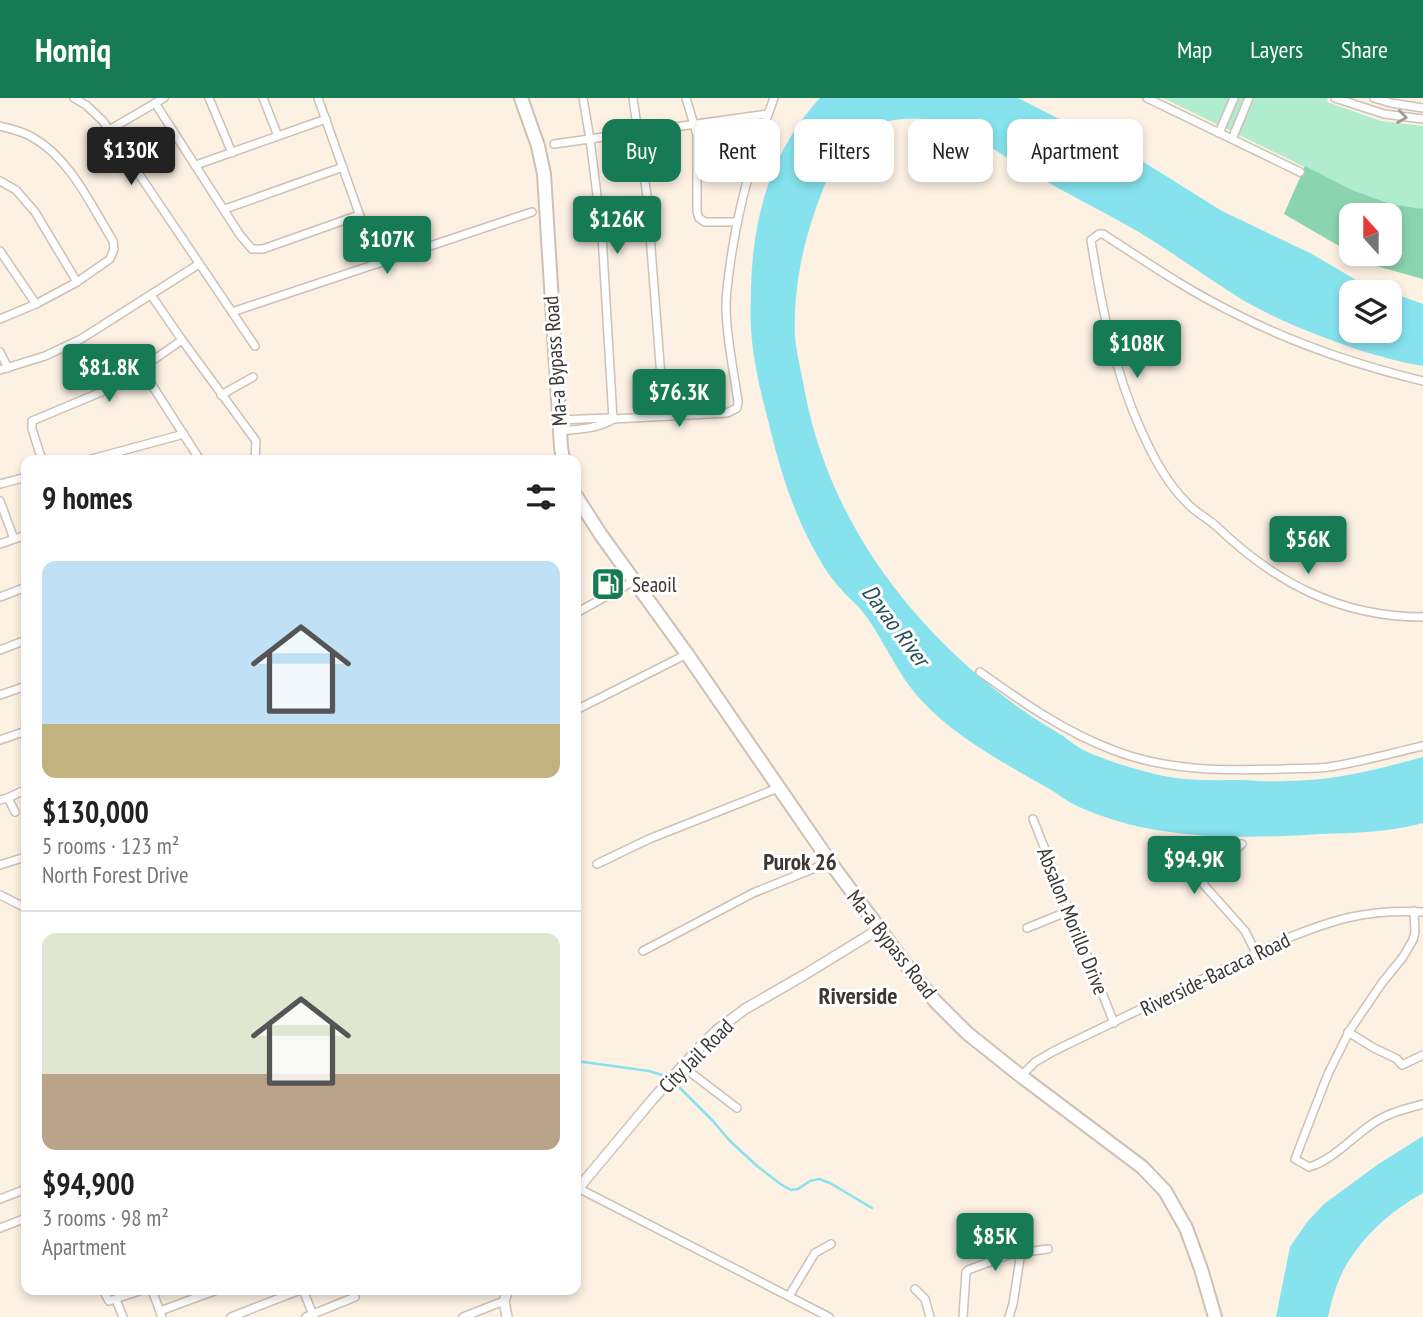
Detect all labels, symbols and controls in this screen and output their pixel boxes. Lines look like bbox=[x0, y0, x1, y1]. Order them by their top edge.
text: Homiq bbox=[35, 28, 111, 71]
text: Map bbox=[1177, 34, 1212, 65]
text: Layers bbox=[1250, 34, 1303, 65]
text: Share bbox=[1341, 34, 1388, 65]
one-way arrow bbox=[1396, 109, 1408, 124]
chip: Buy bbox=[602, 119, 681, 182]
chip: Rent bbox=[695, 119, 780, 182]
chip: Filters bbox=[794, 119, 894, 182]
chip: New bbox=[908, 119, 993, 182]
chip: Apartment bbox=[1007, 119, 1143, 182]
pin: $130K bbox=[82, 127, 180, 187]
text: $130K bbox=[103, 135, 159, 164]
pin: $126K bbox=[568, 197, 666, 256]
north arrow bbox=[1339, 203, 1402, 266]
map controls bbox=[1339, 203, 1402, 343]
text: $126K bbox=[589, 204, 645, 233]
pin: $107K bbox=[338, 216, 436, 276]
text: $107K bbox=[359, 224, 415, 253]
button: layers bbox=[1339, 280, 1402, 343]
street label: Ma-a Bypass Road bbox=[537, 295, 573, 427]
pin: $108K bbox=[1088, 320, 1186, 380]
text: $108K bbox=[1109, 328, 1165, 357]
pin: $81.8K bbox=[52, 344, 166, 404]
text: $81.8K bbox=[79, 352, 139, 381]
pin: $76.3K bbox=[622, 370, 736, 429]
text: $76.3K bbox=[649, 377, 709, 406]
text: 9 homes bbox=[42, 478, 133, 517]
icon: filters bbox=[522, 478, 560, 516]
pin: $56K bbox=[1267, 517, 1349, 576]
text: $56K bbox=[1286, 524, 1330, 553]
fuel station icon: Seaoil bbox=[589, 565, 627, 603]
place label: Seaoil bbox=[632, 571, 677, 598]
water label: Davao River bbox=[856, 578, 938, 675]
icon: home bbox=[238, 606, 364, 732]
text: $130,000 bbox=[42, 792, 149, 831]
text: 5 rooms · 123 m² bbox=[42, 831, 179, 860]
pin: $94.9K bbox=[1137, 836, 1251, 896]
street label: Absalon Morillo Drive bbox=[1031, 843, 1115, 999]
text: $94.9K bbox=[1164, 844, 1224, 873]
district label: Purok 26 bbox=[763, 847, 837, 876]
text: North Forest Drive bbox=[42, 860, 189, 889]
street label: Ma-a Bypass Road bbox=[841, 884, 943, 1004]
street label: Riverside-Bacaca Road bbox=[1136, 926, 1294, 1022]
icon: home bbox=[238, 978, 364, 1104]
district label: Riverside bbox=[819, 980, 897, 1011]
street label: City Jail Road bbox=[653, 1013, 739, 1099]
text: $94,900 bbox=[42, 1164, 135, 1203]
text: 3 rooms · 98 m² bbox=[42, 1203, 169, 1232]
pin: $85K bbox=[954, 1214, 1036, 1273]
text: $85K bbox=[973, 1221, 1017, 1250]
text: Apartment bbox=[42, 1232, 126, 1261]

